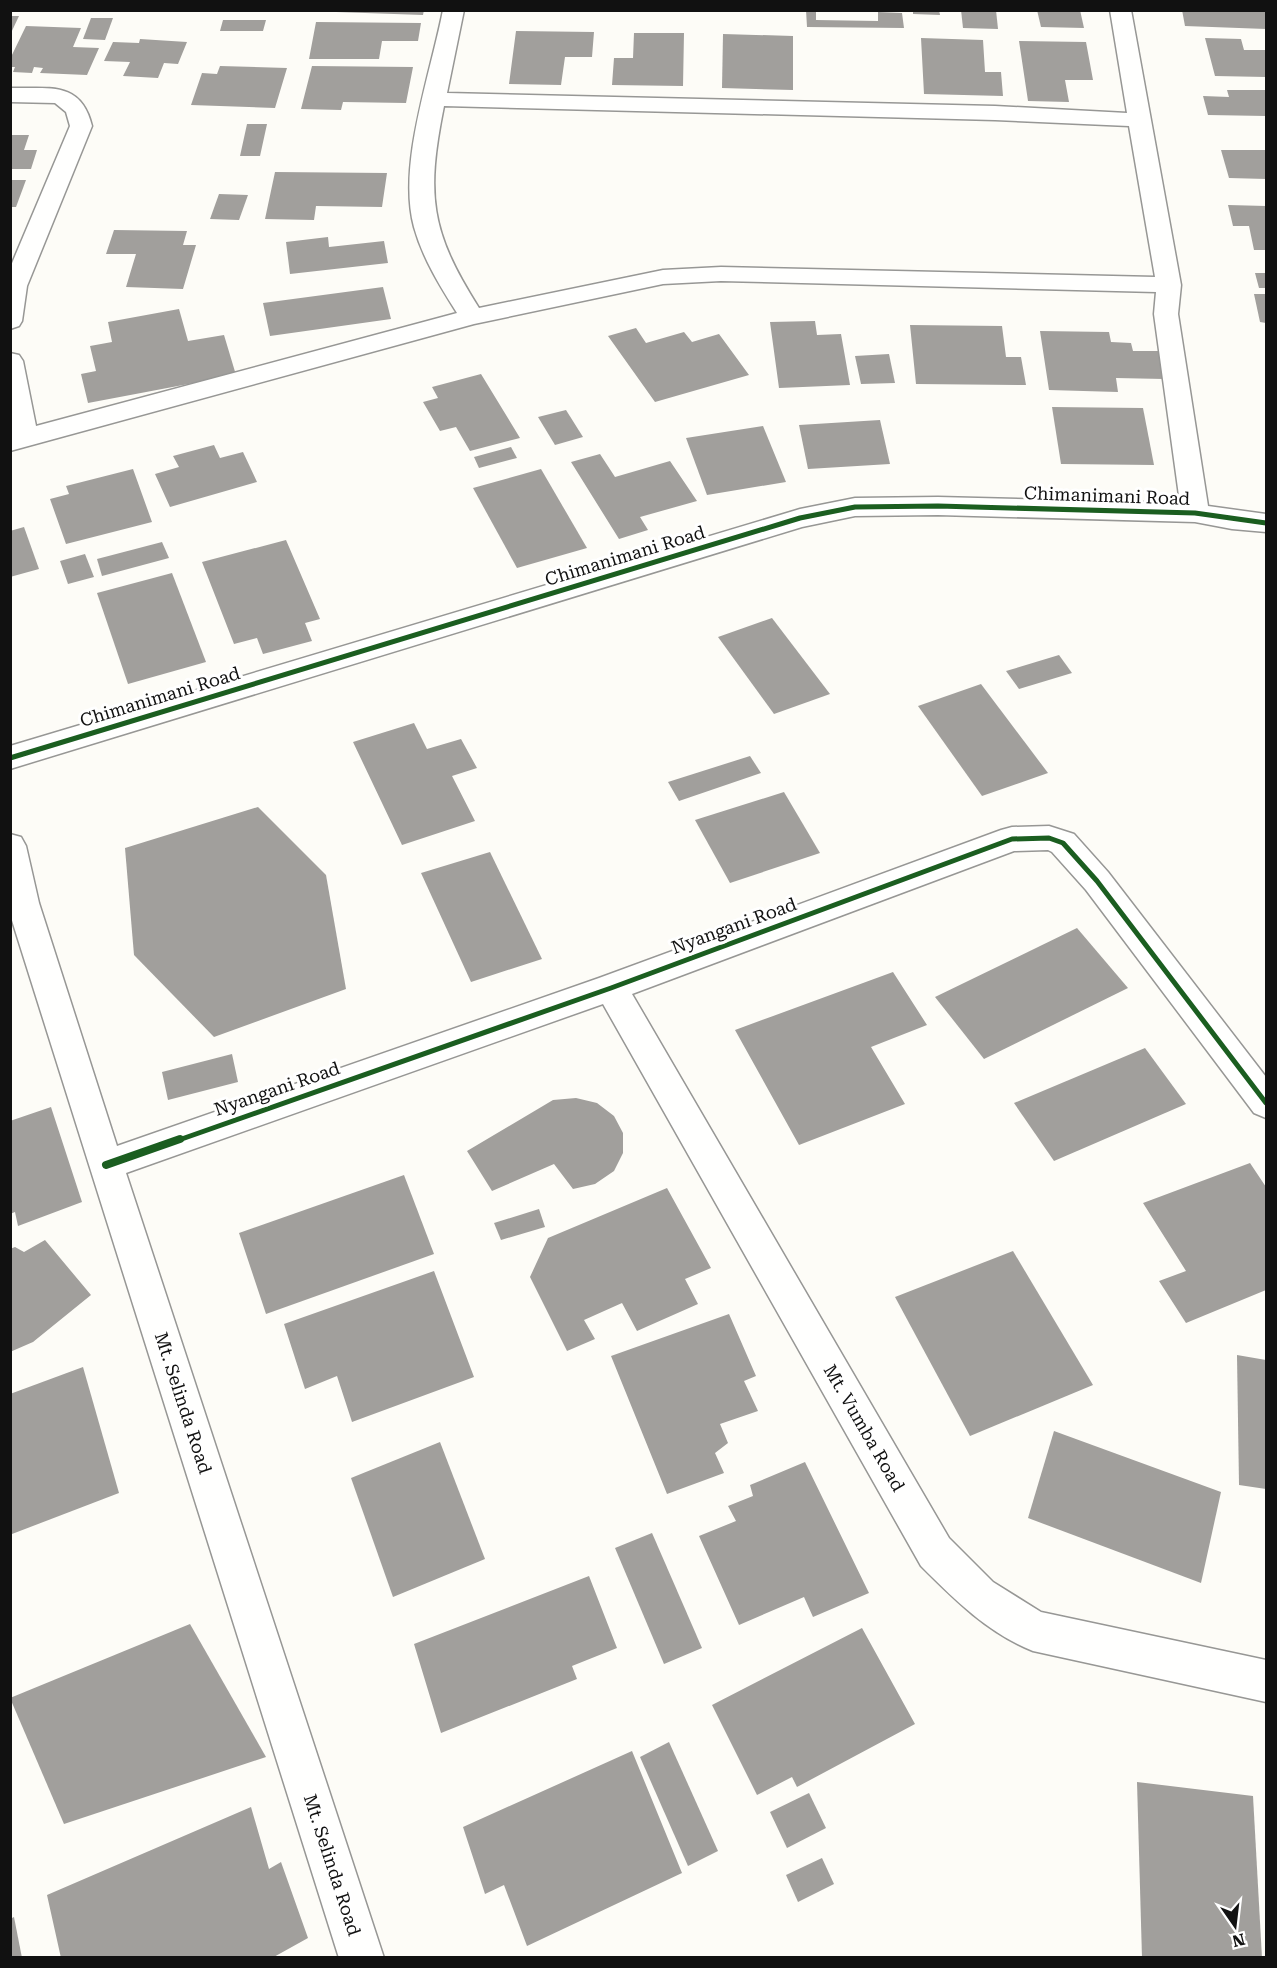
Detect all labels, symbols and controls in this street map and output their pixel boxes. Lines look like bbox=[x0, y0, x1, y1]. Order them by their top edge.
street label: Chimanimani Road bbox=[1024, 482, 1191, 509]
street label: Chimanimani Road bbox=[542, 521, 708, 590]
street label: Chimanimani Road bbox=[77, 662, 243, 731]
street label: Nyangani Road bbox=[668, 893, 800, 958]
street label: Nyangani Road bbox=[211, 1057, 343, 1120]
street label: Mt. Selinda Road bbox=[151, 1329, 216, 1477]
street label: Mt. Vumba Road bbox=[820, 1361, 909, 1495]
street label: Mt. Selinda Road bbox=[300, 1791, 365, 1939]
north arrow bbox=[1205, 1896, 1265, 1956]
text: N bbox=[1230, 1929, 1247, 1951]

